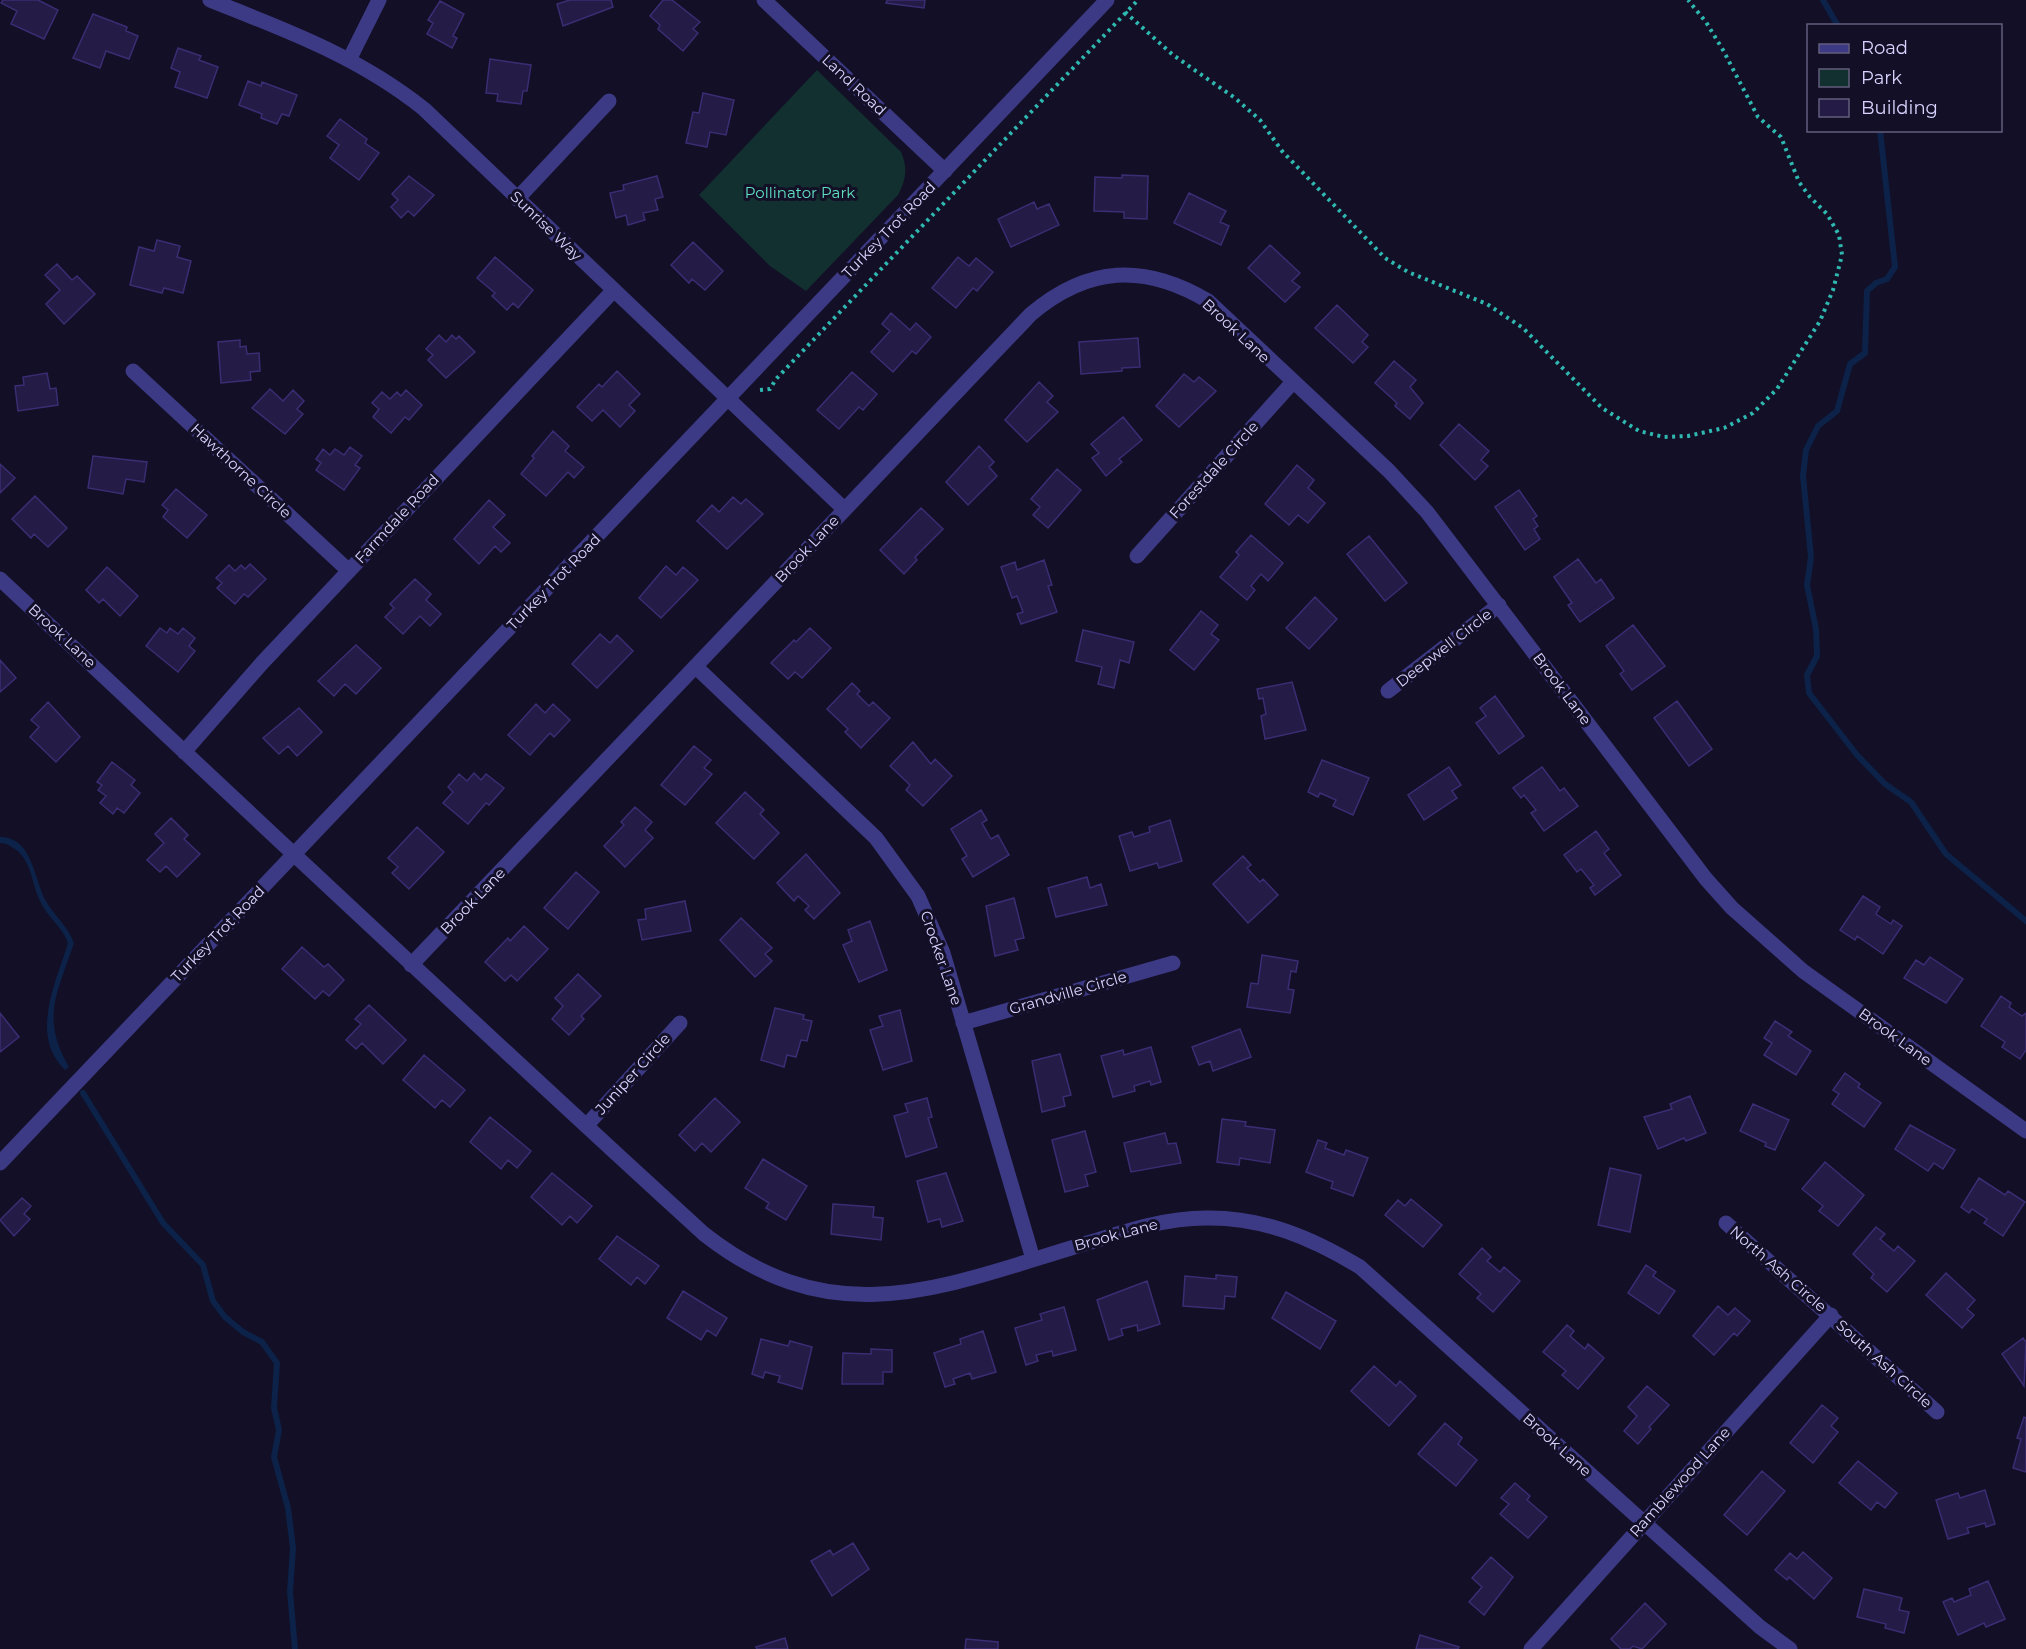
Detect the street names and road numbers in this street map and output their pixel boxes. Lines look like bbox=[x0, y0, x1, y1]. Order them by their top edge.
street label: Land Road bbox=[818, 50, 890, 119]
street label: Turkey Trot Road bbox=[838, 177, 940, 282]
street label: Sunrise Way bbox=[507, 187, 587, 265]
street label: Brook Lane bbox=[1199, 294, 1274, 367]
street label: Forestdale Circle bbox=[1165, 417, 1262, 522]
street label: Hawthorne Circle bbox=[187, 419, 296, 522]
street label: Farmdale Road bbox=[350, 470, 443, 567]
street label: Brook Lane bbox=[770, 511, 843, 586]
street label: Turkey Trot Road bbox=[503, 529, 605, 634]
street label: Brook Lane bbox=[25, 599, 100, 672]
street label: Deepwell Circle bbox=[1392, 604, 1495, 691]
street label: Brook Lane bbox=[1529, 649, 1596, 729]
street label: Brook Lane bbox=[436, 863, 509, 938]
street label: Turkey Trot Road bbox=[167, 881, 269, 986]
street label: Crocker Lane bbox=[916, 908, 967, 1008]
street label: Grandville Circle bbox=[1007, 967, 1129, 1018]
street label: Brook Lane bbox=[1855, 1004, 1936, 1069]
street label: Juniper Circle bbox=[590, 1029, 674, 1119]
street label: Brook Lane bbox=[1072, 1214, 1160, 1255]
street label: North Ash Circle bbox=[1726, 1221, 1831, 1316]
street label: South Ash Circle bbox=[1832, 1315, 1936, 1412]
street label: Brook Lane bbox=[1519, 1409, 1596, 1480]
street label: Ramblewood Lane bbox=[1625, 1423, 1734, 1541]

